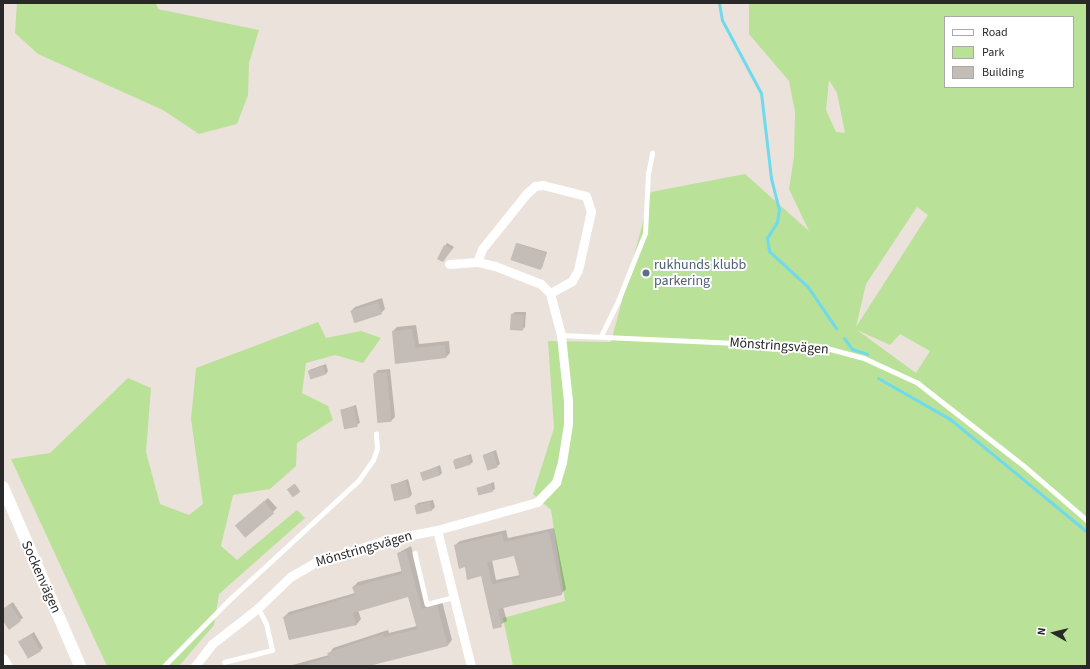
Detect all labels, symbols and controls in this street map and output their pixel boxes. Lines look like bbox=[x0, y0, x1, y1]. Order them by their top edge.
legend bbox=[944, 16, 1074, 88]
text: Road bbox=[982, 24, 1008, 41]
text: Park bbox=[982, 44, 1004, 61]
text: Building bbox=[982, 64, 1024, 81]
place label: rukhunds klubb parkering bbox=[654, 257, 746, 290]
marker: rukhunds klubb parkering bbox=[641, 268, 651, 278]
street label: Mönstringsvägen bbox=[729, 334, 829, 358]
street label: Mönstringsvägen bbox=[314, 527, 414, 571]
street label: Sockenvägen bbox=[18, 538, 64, 616]
north arrow bbox=[1034, 613, 1074, 653]
text: N bbox=[1034, 627, 1050, 636]

